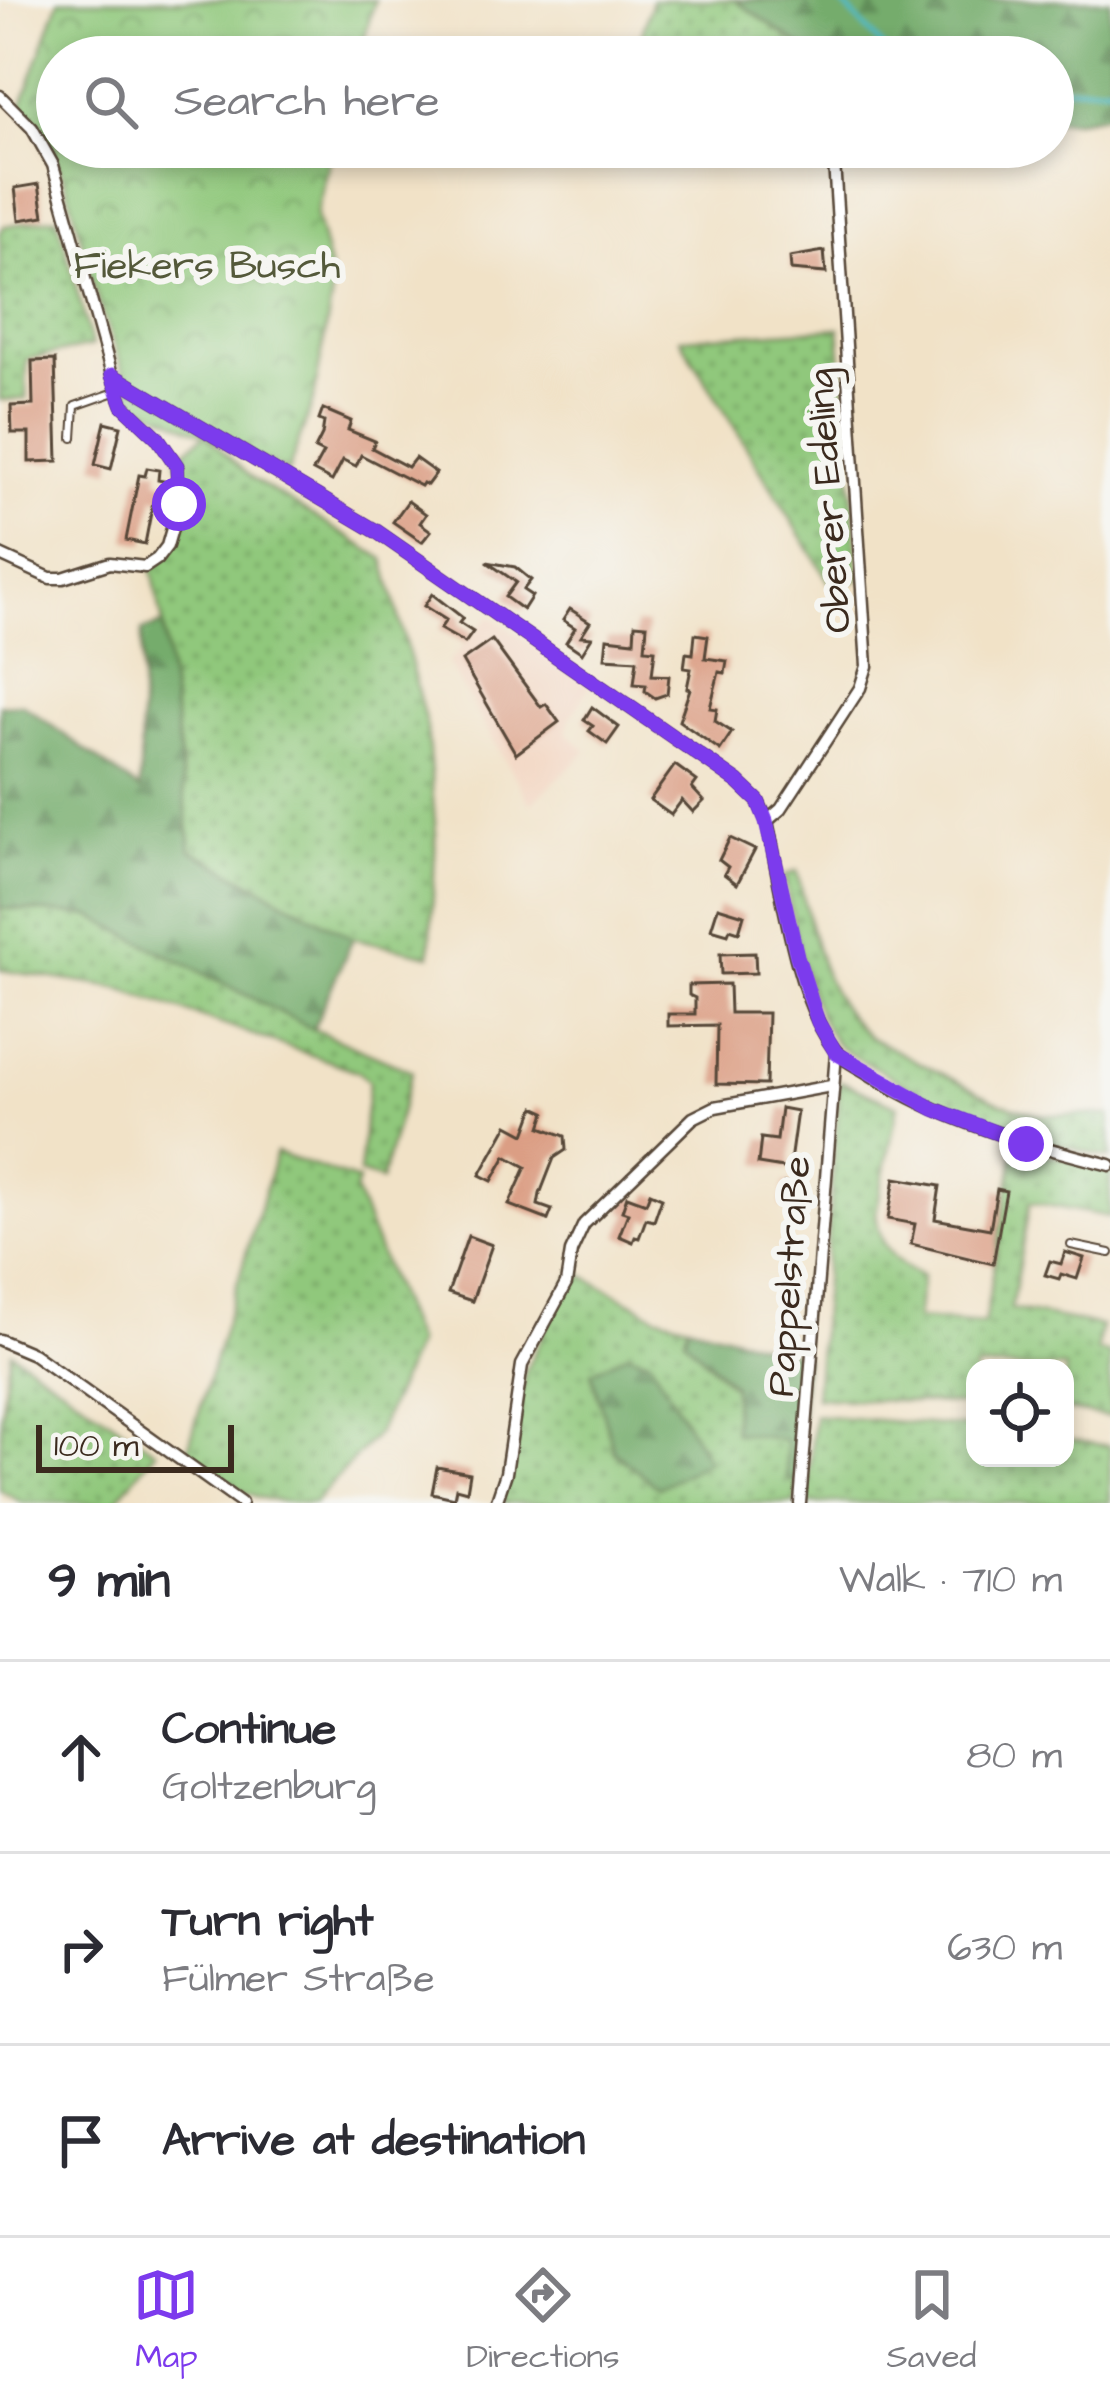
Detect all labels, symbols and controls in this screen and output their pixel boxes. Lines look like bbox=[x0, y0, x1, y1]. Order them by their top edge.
search box bbox=[36, 36, 1074, 168]
icon: search bbox=[78, 69, 144, 135]
text: Search here bbox=[174, 71, 440, 133]
park label: Fiekers Busch bbox=[74, 240, 340, 294]
street label: Oberer Edeling bbox=[794, 367, 866, 635]
route start bbox=[152, 477, 206, 531]
route end bbox=[999, 1117, 1053, 1171]
street label: Pappelstraße bbox=[755, 1154, 825, 1398]
map controls bbox=[966, 1359, 1074, 1467]
button: locate bbox=[966, 1359, 1074, 1467]
scale bar bbox=[36, 1419, 234, 1472]
text: 100 m bbox=[54, 1423, 139, 1469]
text: 9 min bbox=[48, 1546, 170, 1617]
text: Walk · 710 m bbox=[839, 1554, 1062, 1608]
text: Continue bbox=[162, 1699, 336, 1761]
icon: ahead bbox=[48, 1724, 114, 1790]
text: 80 m bbox=[966, 1730, 1062, 1784]
text: Goltzenburg bbox=[162, 1761, 376, 1815]
text: Turn right bbox=[162, 1891, 374, 1953]
icon: right bbox=[48, 1916, 114, 1982]
text: 630 m bbox=[947, 1922, 1062, 1976]
text: Fülmer Straße bbox=[162, 1953, 435, 2007]
icon: arrive bbox=[48, 2108, 114, 2174]
text: Arrive at destination bbox=[162, 2110, 585, 2172]
tab: Map bbox=[133, 2262, 199, 2380]
tab: Directions bbox=[466, 2262, 620, 2380]
tab: Saved bbox=[887, 2262, 977, 2380]

